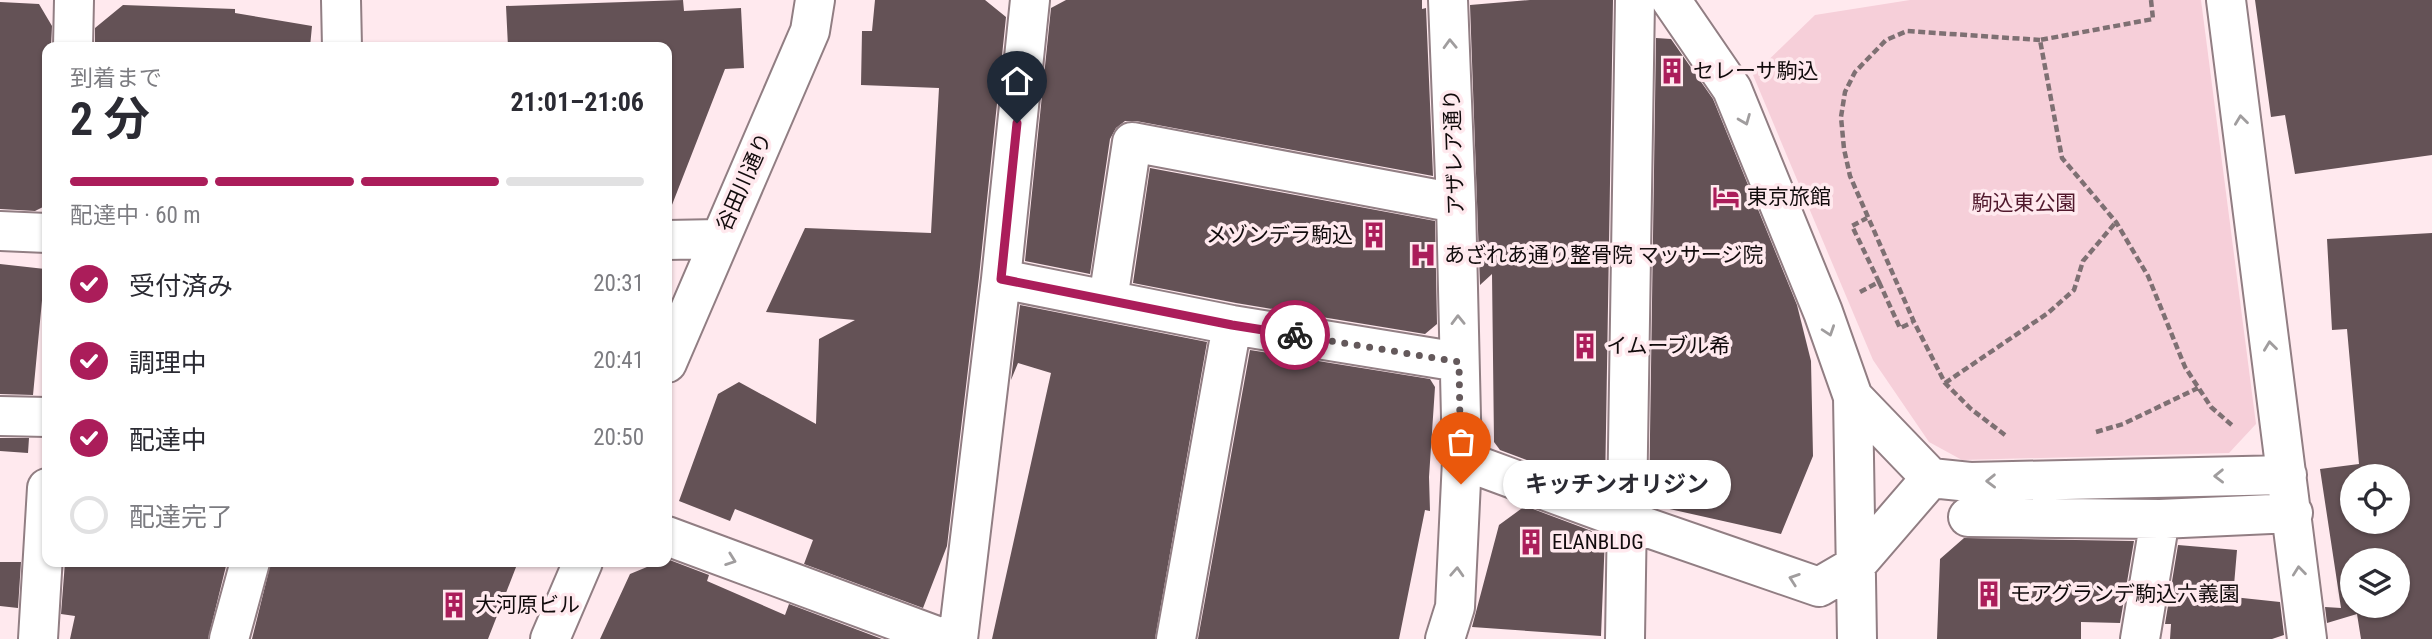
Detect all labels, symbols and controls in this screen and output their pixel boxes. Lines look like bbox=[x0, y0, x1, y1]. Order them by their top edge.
one-way arrow bbox=[1442, 38, 1457, 49]
pin bbox=[987, 51, 1047, 123]
building icon: セレーサ駒込 bbox=[1657, 56, 1687, 86]
place label: セレーサ駒込 bbox=[1693, 59, 1819, 83]
icon: home bbox=[998, 62, 1036, 100]
text: 到着まで bbox=[70, 65, 162, 92]
text: 21:01–21:06 bbox=[510, 87, 644, 117]
street label: アザレア通り bbox=[1440, 89, 1468, 215]
text: 2 分 bbox=[70, 92, 150, 146]
one-way arrow bbox=[1737, 113, 1751, 125]
one-way arrow bbox=[2234, 114, 2249, 126]
street label: 谷田川通り bbox=[712, 129, 776, 235]
hotel icon: 東京旅館 bbox=[1711, 182, 1741, 212]
place label: 東京旅館 bbox=[1747, 185, 1831, 209]
park label: 駒込東公園 bbox=[1972, 191, 2077, 215]
text: 配達中 · 60 m bbox=[70, 202, 200, 229]
building icon: メゾンデラ駒込 bbox=[1359, 220, 1389, 250]
place label: メゾンデラ駒込 bbox=[1206, 223, 1353, 247]
hospital icon: あざれあ通り整骨院 マッサージ院 bbox=[1408, 240, 1438, 270]
place label: あざれあ通り整骨院 マッサージ院 bbox=[1444, 243, 1763, 267]
icon: check bbox=[70, 265, 108, 303]
text: 20:31 bbox=[593, 270, 644, 297]
text: 受付済み bbox=[129, 271, 233, 301]
courier bbox=[1260, 300, 1330, 370]
one-way arrow bbox=[1450, 315, 1466, 325]
icon: bike bbox=[1276, 316, 1314, 354]
one-way arrow bbox=[1821, 325, 1835, 337]
building icon: イムーブル希 bbox=[1570, 331, 1600, 361]
place label: イムーブル希 bbox=[1606, 334, 1730, 358]
one-way arrow bbox=[2263, 340, 2278, 351]
icon: check bbox=[70, 342, 108, 380]
text: 20:41 bbox=[593, 347, 644, 374]
text: 調理中 bbox=[129, 348, 207, 378]
pin bbox=[1431, 412, 1491, 484]
icon: check bbox=[70, 419, 108, 457]
icon: bag bbox=[1442, 423, 1480, 461]
text: 20:50 bbox=[593, 424, 644, 451]
text: 配達中 bbox=[129, 425, 207, 455]
callout: キッチンオリジン bbox=[1503, 460, 1730, 508]
map controls bbox=[2340, 464, 2410, 618]
button: locate bbox=[2340, 464, 2410, 534]
one-way arrow bbox=[2213, 468, 2224, 484]
text: キッチンオリジン bbox=[1525, 471, 1709, 498]
one-way arrow bbox=[1986, 474, 1997, 489]
text: 配達完了 bbox=[129, 502, 233, 532]
building icon: ELANBLDG bbox=[1516, 527, 1546, 557]
place label: ELANBLDG bbox=[1552, 530, 1644, 554]
button: layers bbox=[2340, 548, 2410, 618]
one-way arrow bbox=[724, 552, 736, 566]
one-way arrow bbox=[2292, 565, 2307, 577]
one-way arrow bbox=[1449, 567, 1464, 578]
one-way arrow bbox=[1789, 573, 1801, 587]
building icon: モアグランデ駒込六義園 bbox=[1974, 579, 2004, 609]
place label: モアグランデ駒込六義園 bbox=[2010, 582, 2240, 606]
building icon: 大河原ビル bbox=[439, 590, 469, 620]
place label: 大河原ビル bbox=[475, 593, 580, 617]

